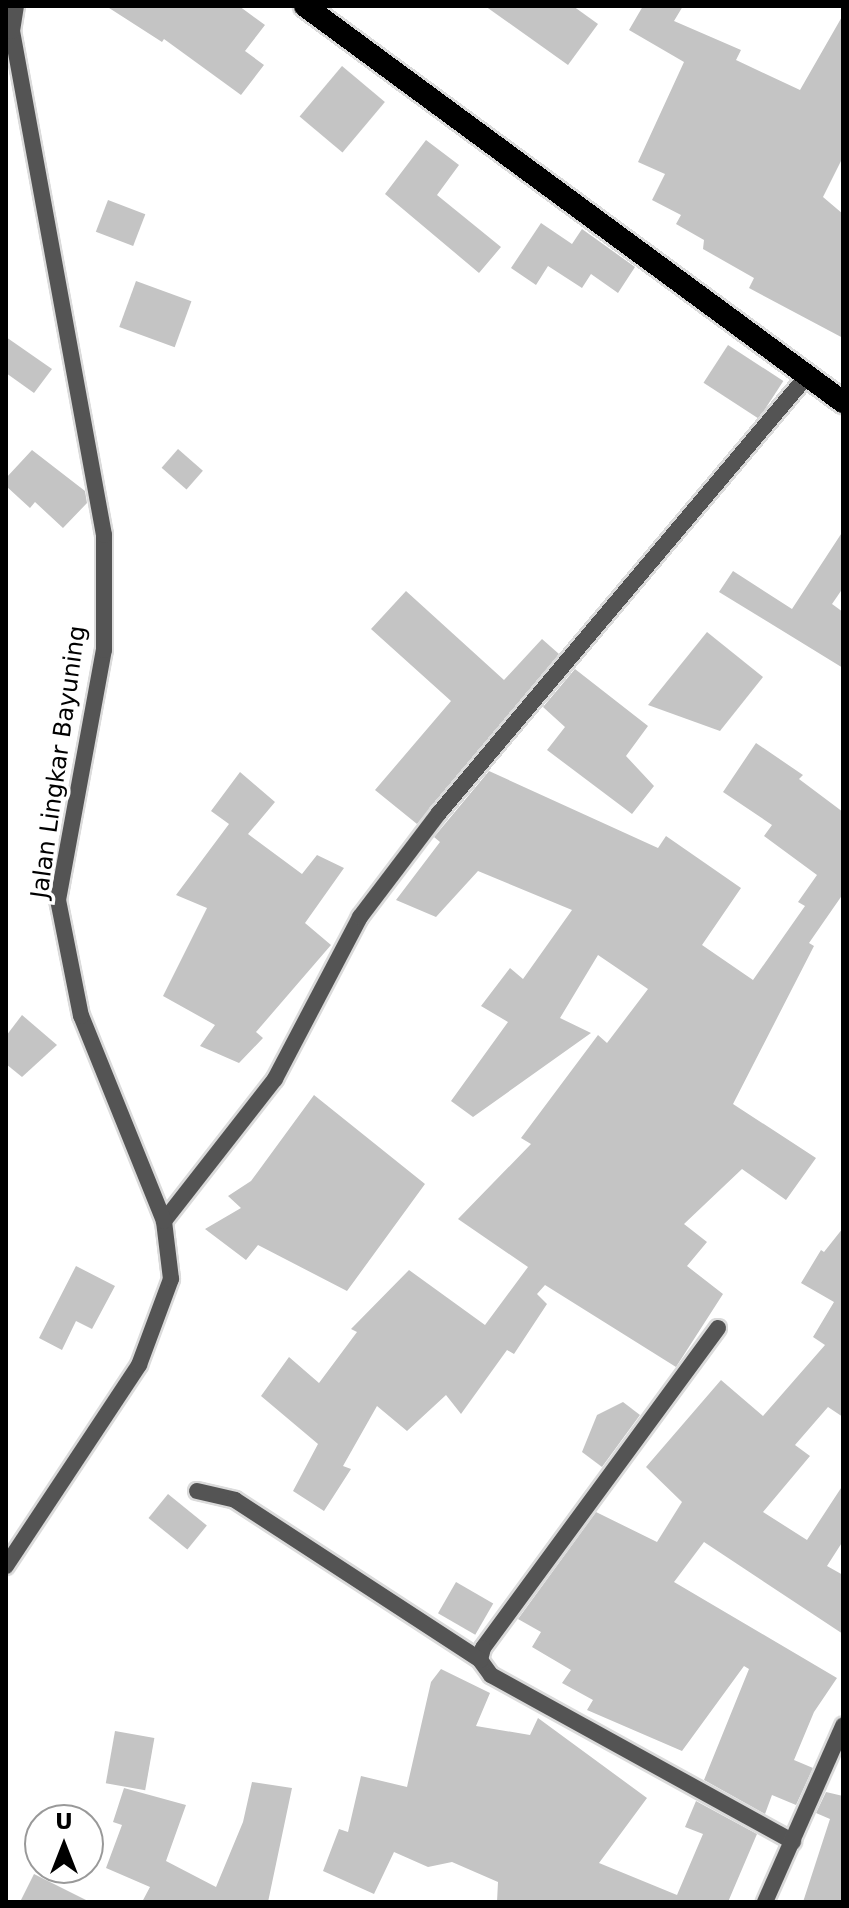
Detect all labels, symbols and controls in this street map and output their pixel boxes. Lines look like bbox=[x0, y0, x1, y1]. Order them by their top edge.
street label: Jalan Lingkar Bayuning bbox=[26, 624, 92, 900]
north arrow bbox=[24, 1804, 104, 1884]
text: U bbox=[55, 1809, 73, 1834]

